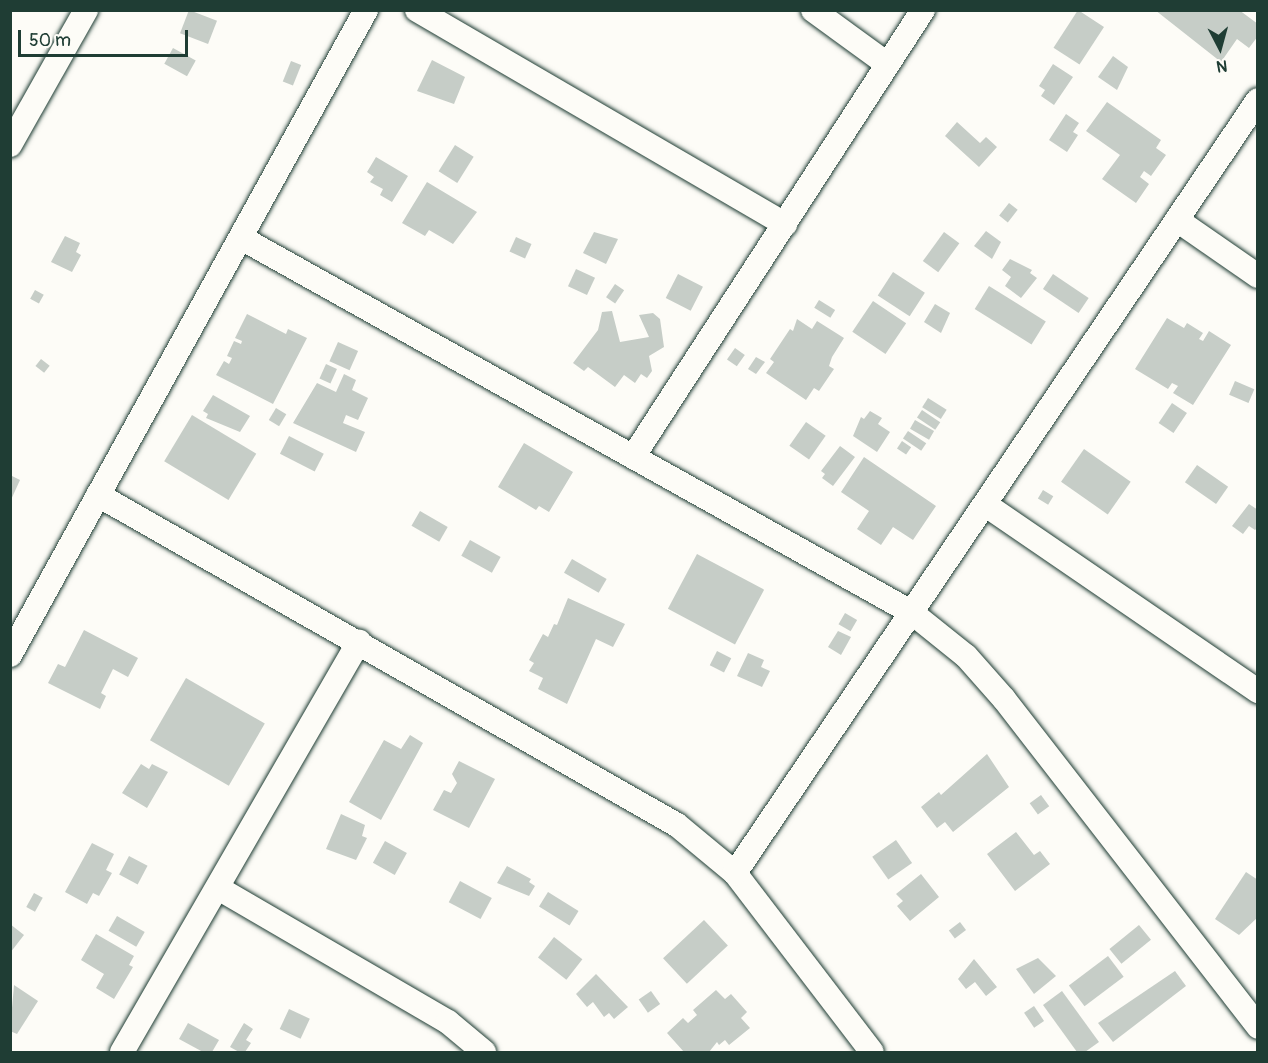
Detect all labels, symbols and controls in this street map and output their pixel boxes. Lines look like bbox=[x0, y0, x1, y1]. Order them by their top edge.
scale bar bbox=[21, 18, 190, 56]
north arrow bbox=[1190, 18, 1250, 78]
text: 50 m bbox=[29, 29, 71, 52]
text: N bbox=[1215, 55, 1228, 76]

